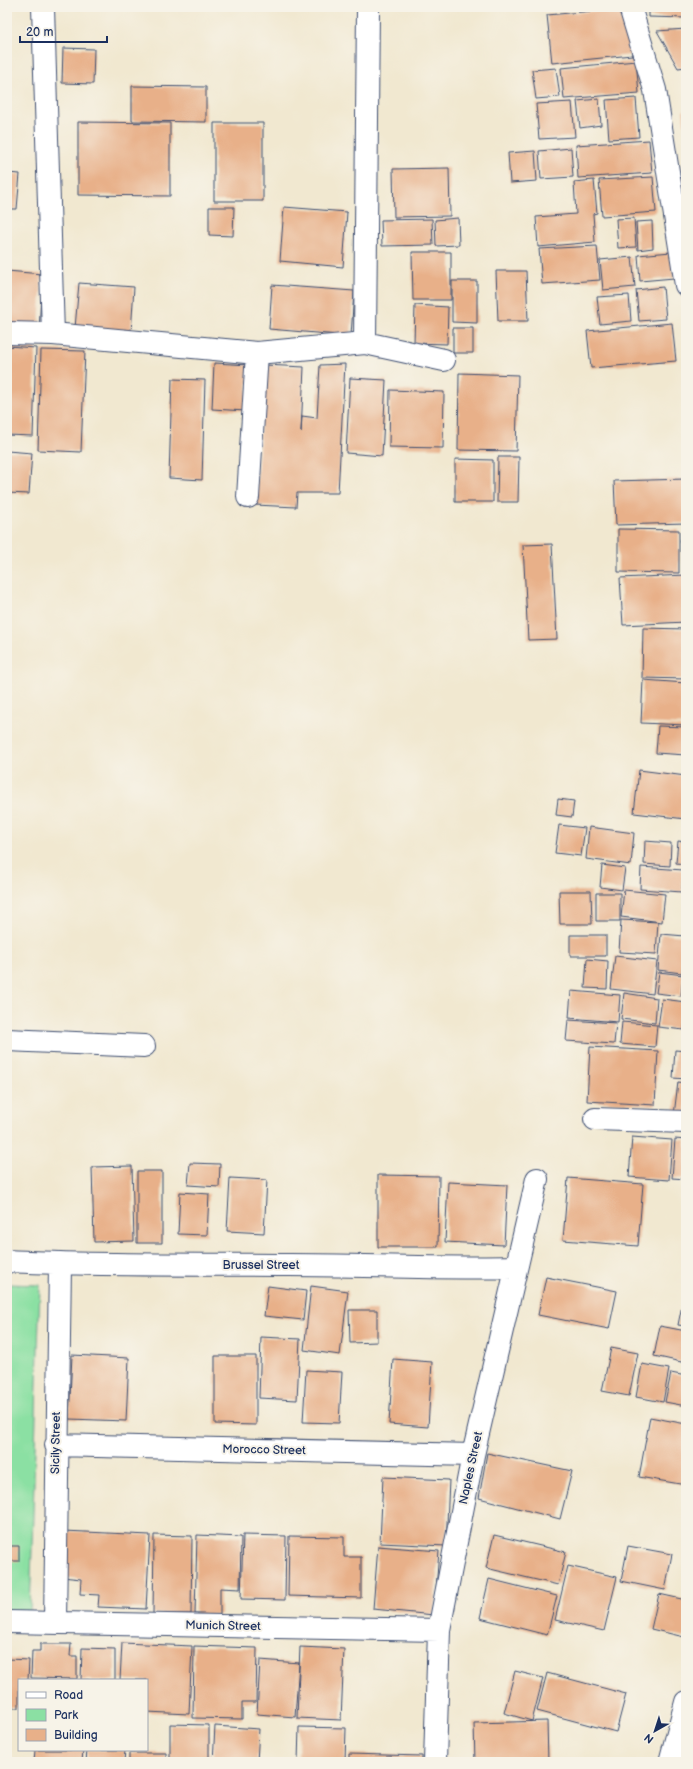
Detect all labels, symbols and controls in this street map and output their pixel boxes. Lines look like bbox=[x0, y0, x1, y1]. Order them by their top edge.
scale bar bbox=[20, 18, 107, 44]
text: 20 m bbox=[26, 25, 53, 40]
street label: Brussel Street bbox=[223, 1258, 300, 1273]
street label: Sicily Street bbox=[48, 1411, 64, 1474]
street label: Naples Street bbox=[456, 1430, 486, 1506]
street label: Morocco Street bbox=[222, 1442, 306, 1458]
street label: Munich Street bbox=[185, 1618, 261, 1634]
legend bbox=[18, 1679, 148, 1751]
text: Road bbox=[54, 1688, 83, 1703]
text: Park bbox=[54, 1708, 78, 1723]
north arrow bbox=[635, 1711, 675, 1751]
text: Building bbox=[54, 1728, 98, 1743]
text: N bbox=[642, 1731, 656, 1746]

